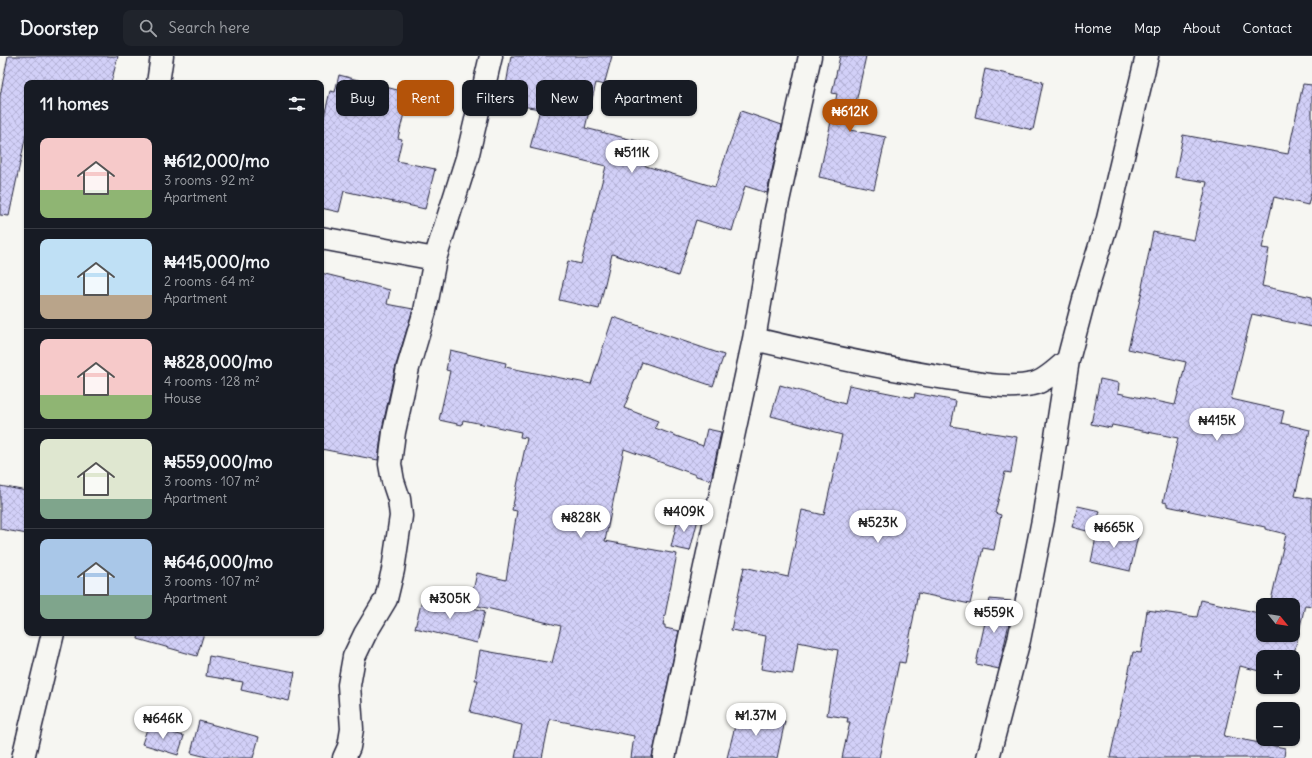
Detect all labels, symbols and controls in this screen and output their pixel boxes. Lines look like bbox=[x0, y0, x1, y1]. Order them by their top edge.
search box bbox=[123, 10, 403, 46]
text: Doorstep bbox=[20, 16, 99, 40]
icon: search bbox=[137, 17, 159, 39]
text: Search here bbox=[169, 18, 250, 37]
text: Home bbox=[1074, 19, 1112, 37]
text: Map bbox=[1134, 19, 1161, 37]
text: About bbox=[1183, 19, 1221, 37]
text: Contact bbox=[1243, 19, 1292, 37]
chip: Buy bbox=[336, 80, 389, 116]
chip: Rent bbox=[397, 80, 454, 116]
chip: Filters bbox=[462, 80, 528, 116]
chip: New bbox=[536, 80, 593, 116]
chip: Apartment bbox=[601, 80, 697, 116]
text: 11 homes bbox=[40, 93, 109, 115]
icon: filters bbox=[286, 93, 308, 115]
pin: ₦612K bbox=[822, 99, 878, 133]
text: ₦612K bbox=[831, 103, 869, 120]
pin: ₦511K bbox=[604, 140, 660, 174]
text: ₦511K bbox=[614, 144, 650, 161]
text: ₦612,000/mo bbox=[164, 150, 270, 172]
icon: home bbox=[72, 154, 120, 202]
text: 3 rooms · 92 m² bbox=[164, 172, 255, 189]
text: Apartment bbox=[164, 189, 227, 206]
text: ₦415,000/mo bbox=[164, 251, 270, 273]
icon: home bbox=[72, 255, 120, 303]
text: 2 rooms · 64 m² bbox=[164, 273, 255, 290]
text: Apartment bbox=[164, 290, 227, 307]
text: ₦828,000/mo bbox=[164, 351, 273, 373]
icon: home bbox=[72, 355, 120, 403]
text: 4 rooms · 128 m² bbox=[164, 373, 260, 390]
text: House bbox=[164, 390, 201, 407]
pin: ₦415K bbox=[1189, 408, 1245, 442]
text: ₦415K bbox=[1198, 412, 1236, 429]
text: ₦559,000/mo bbox=[164, 451, 273, 473]
icon: home bbox=[72, 455, 120, 503]
text: 3 rooms · 107 m² bbox=[164, 473, 260, 490]
text: Apartment bbox=[164, 490, 227, 507]
pin: ₦409K bbox=[656, 499, 712, 533]
text: ₦409K bbox=[664, 503, 704, 520]
pin: ₦828K bbox=[553, 505, 609, 539]
text: ₦828K bbox=[561, 509, 601, 526]
pin: ₦523K bbox=[850, 510, 906, 544]
text: ₦523K bbox=[858, 514, 898, 531]
pin: ₦665K bbox=[1086, 515, 1142, 549]
text: ₦665K bbox=[1094, 519, 1134, 536]
text: ₦646,000/mo bbox=[164, 551, 273, 573]
icon: home bbox=[72, 555, 120, 603]
text: 3 rooms · 107 m² bbox=[164, 573, 260, 590]
pin: ₦305K bbox=[422, 586, 478, 620]
text: Apartment bbox=[164, 590, 227, 607]
text: ₦305K bbox=[430, 590, 470, 607]
north arrow bbox=[1256, 598, 1300, 642]
map controls bbox=[1256, 598, 1300, 746]
pin: ₦559K bbox=[966, 600, 1022, 634]
text: ₦559K bbox=[974, 604, 1014, 621]
button: + bbox=[1256, 650, 1300, 694]
button: − bbox=[1256, 702, 1300, 746]
pin: ₦1.37M bbox=[723, 703, 789, 737]
pin: ₦646K bbox=[135, 706, 191, 740]
text: ₦1.37M bbox=[735, 707, 777, 724]
text: ₦646K bbox=[143, 710, 183, 727]

